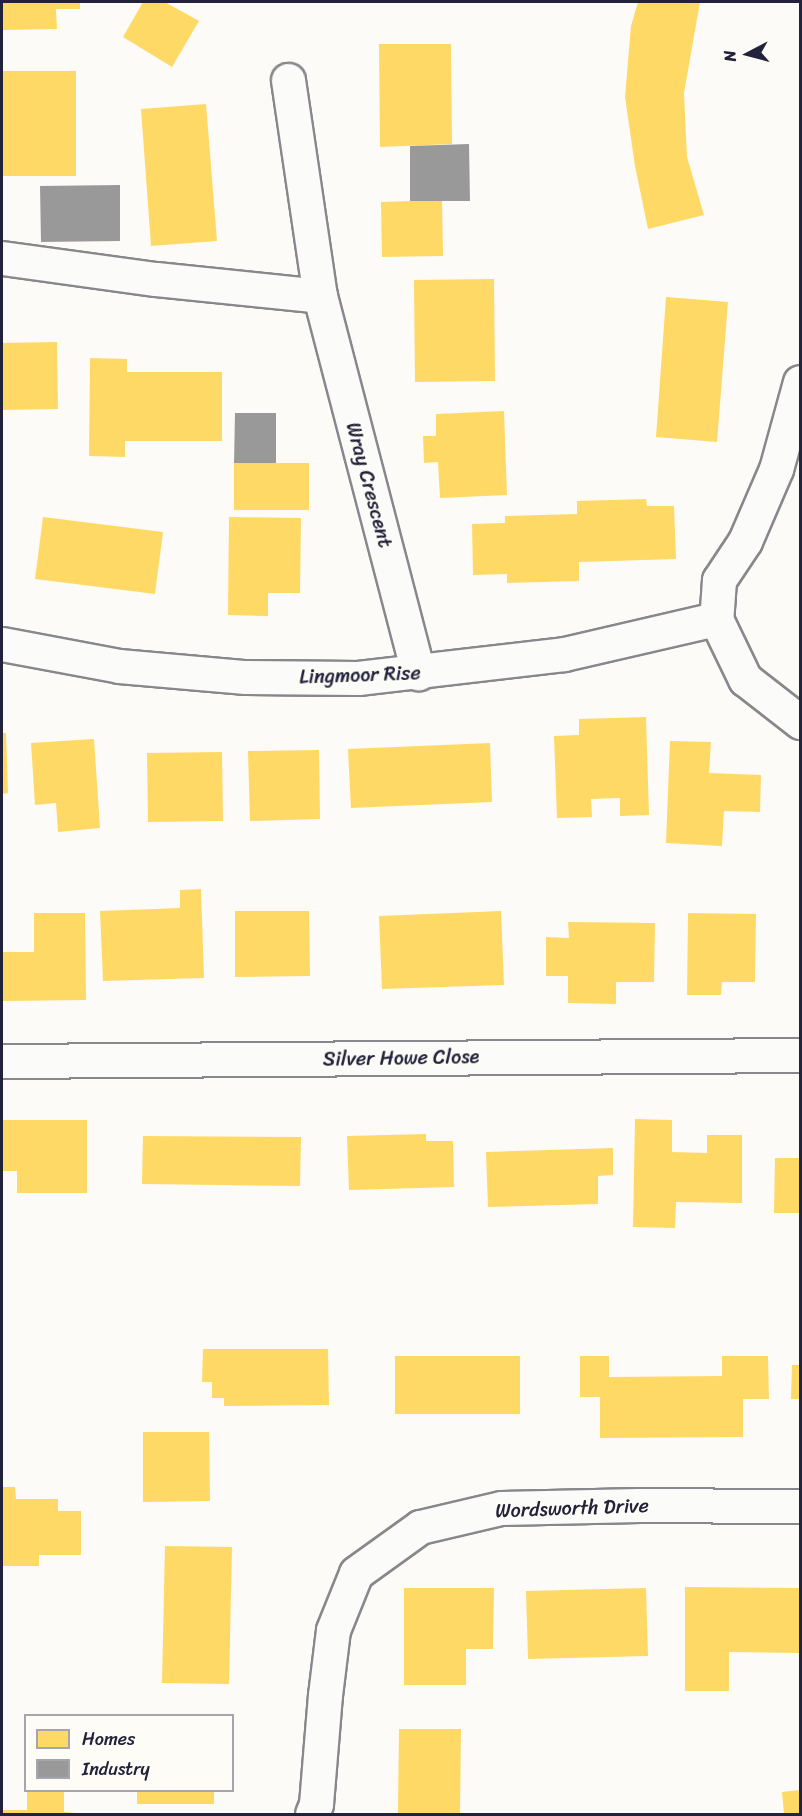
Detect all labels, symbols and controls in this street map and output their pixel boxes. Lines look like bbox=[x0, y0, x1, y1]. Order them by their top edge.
north arrow bbox=[718, 24, 778, 84]
text: N bbox=[715, 49, 745, 63]
street label: Wray Crescent bbox=[341, 420, 397, 550]
street label: Lingmoor Rise bbox=[299, 661, 421, 689]
street label: Silver Howe Close bbox=[322, 1045, 480, 1071]
street label: Wordsworth Drive bbox=[495, 1493, 649, 1523]
legend bbox=[24, 1714, 234, 1792]
text: Homes bbox=[82, 1723, 135, 1755]
text: Industry bbox=[82, 1753, 150, 1785]

